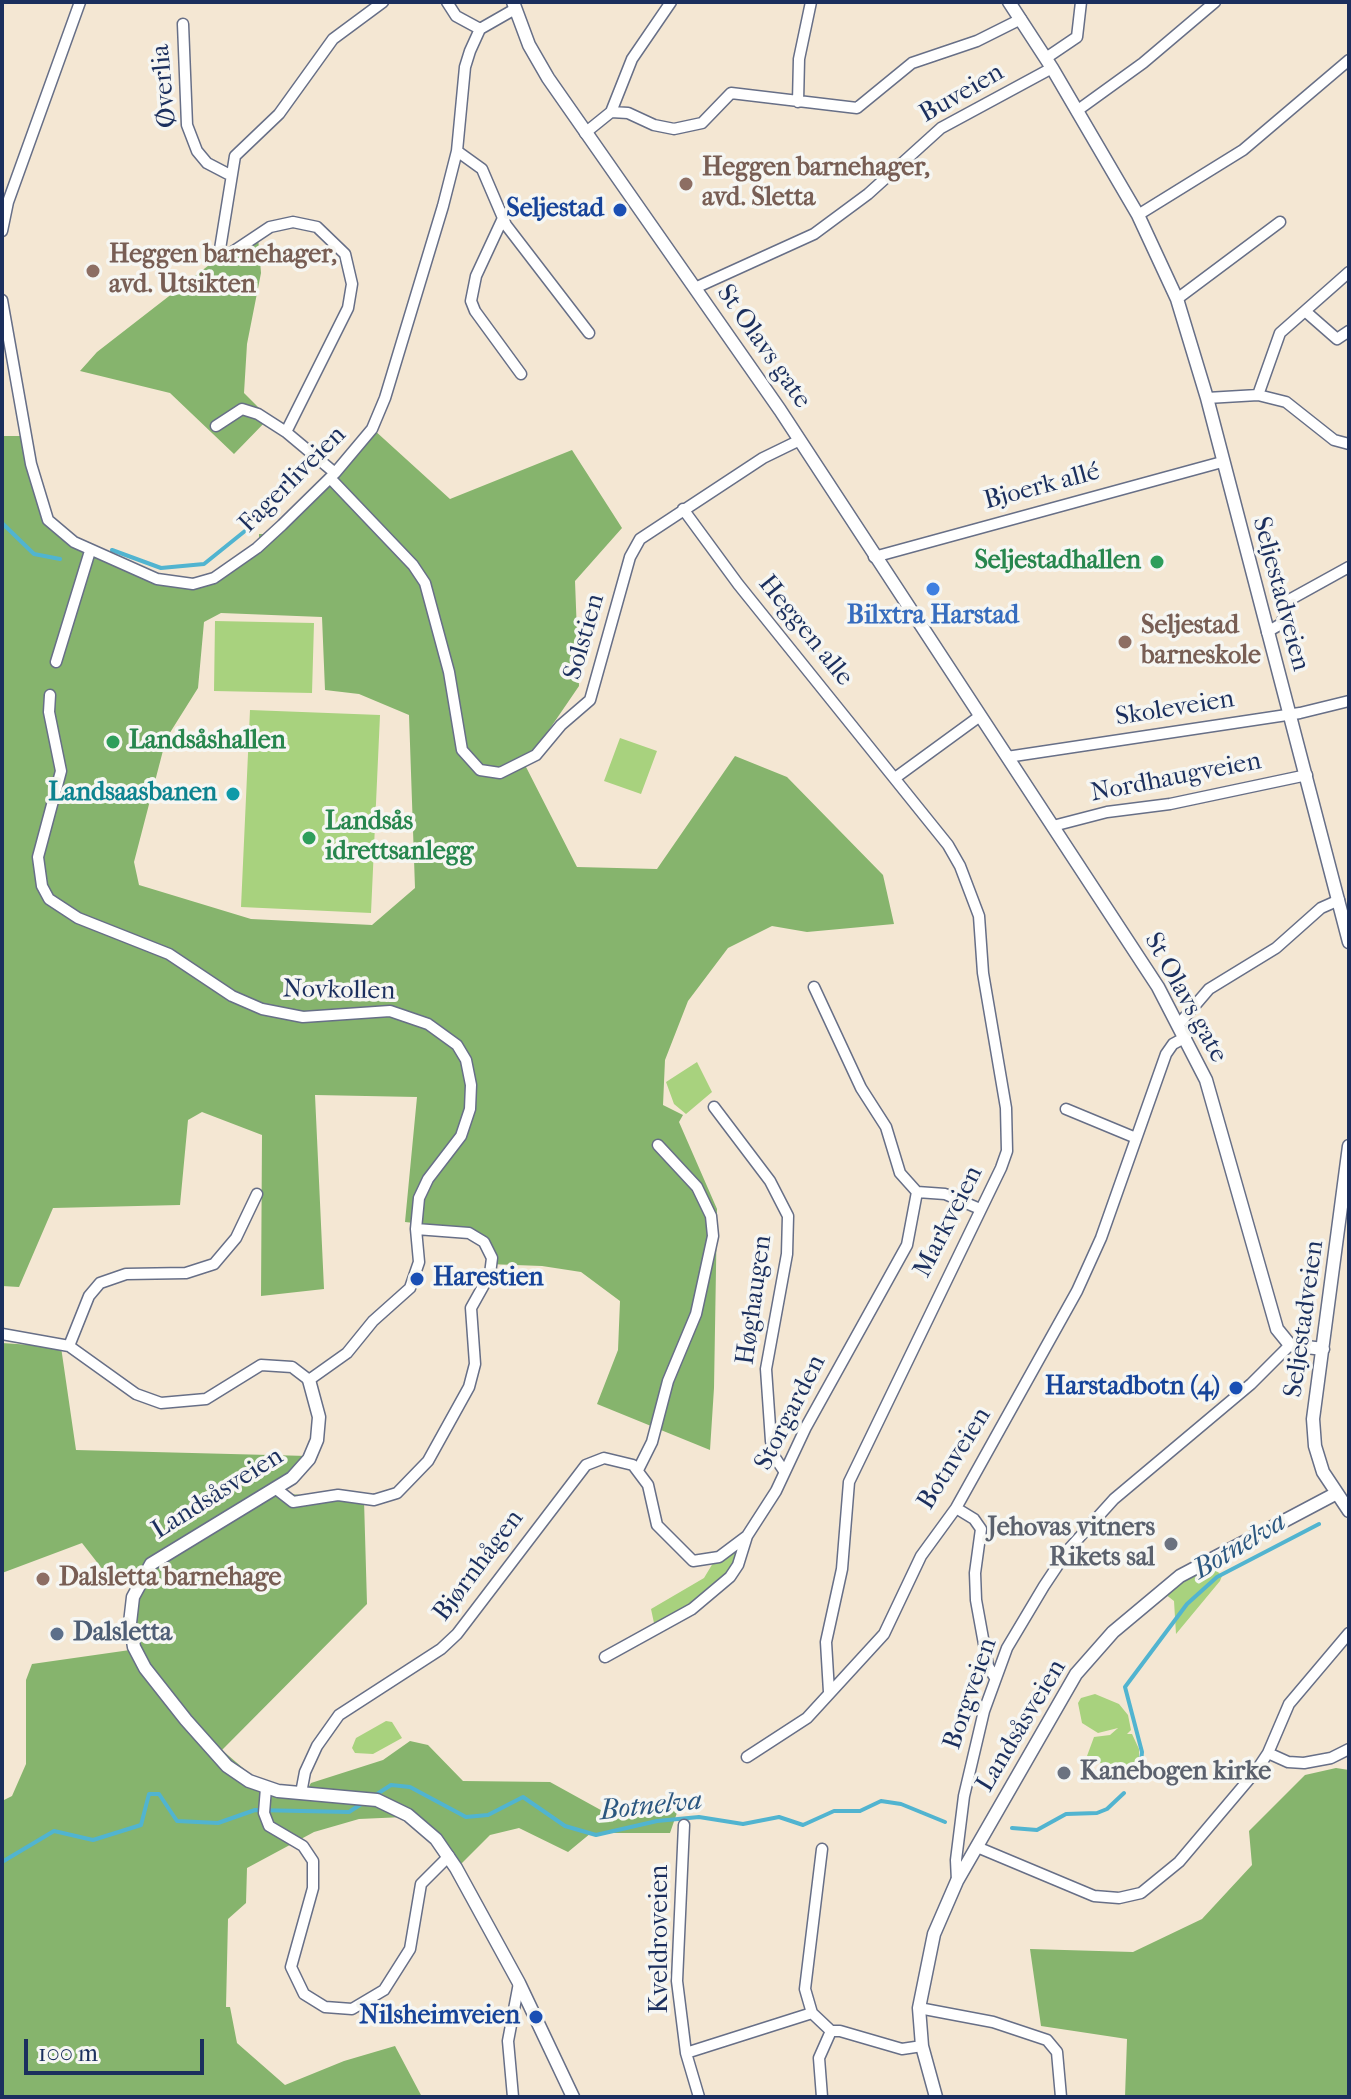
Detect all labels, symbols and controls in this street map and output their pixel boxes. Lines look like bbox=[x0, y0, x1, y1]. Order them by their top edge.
street label: Øverlia bbox=[146, 43, 184, 129]
street label: Buveien bbox=[914, 57, 1010, 131]
place label: Heggen barnehager, avd. Sletta bbox=[702, 153, 930, 214]
marker: Heggen barnehager, avd. Sletta bbox=[677, 175, 695, 193]
place label: Seljestad bbox=[506, 194, 604, 226]
marker: Seljestad bbox=[611, 201, 629, 219]
place label: Heggen barnehager, avd. Utsikten bbox=[109, 240, 337, 302]
marker: Heggen barnehager, avd. Utsikten bbox=[84, 262, 102, 280]
street label: St Olavs gate bbox=[709, 279, 817, 415]
street label: Fagerliveien bbox=[233, 420, 353, 540]
street label: Bjoerk allé bbox=[981, 457, 1103, 517]
street label: Seljestadveien bbox=[1244, 513, 1316, 675]
place label: Seljestadhallen bbox=[974, 546, 1141, 578]
marker: Seljestadhallen bbox=[1148, 553, 1166, 571]
street label: Heggen alle bbox=[751, 569, 859, 693]
marker: Bilxtra Harstad bbox=[924, 580, 942, 598]
street label: Solstien bbox=[558, 590, 612, 684]
place label: Bilxtra Harstad bbox=[847, 601, 1019, 633]
place label: Seljestad barneskole bbox=[1141, 611, 1261, 672]
marker: Seljestad barneskole bbox=[1116, 633, 1134, 651]
street label: Skoleveien bbox=[1113, 684, 1237, 734]
place label: Landsåshallen bbox=[129, 726, 286, 758]
marker: Landsåshallen bbox=[104, 733, 122, 751]
street label: Nordhaugveien bbox=[1088, 746, 1264, 810]
place label: Landsaasbanen bbox=[48, 778, 217, 810]
marker: Landsaasbanen bbox=[224, 785, 242, 803]
place label: Landsås idrettsanlegg bbox=[325, 807, 473, 868]
marker: Landsås idrettsanlegg bbox=[300, 829, 318, 847]
street label: St Olavs gate bbox=[1136, 928, 1234, 1068]
street label: Novkollen bbox=[282, 974, 396, 1008]
street label: Markveien bbox=[908, 1161, 990, 1283]
street label: Høghaugen bbox=[730, 1233, 780, 1367]
street label: Seljestadveien bbox=[1279, 1238, 1331, 1400]
place label: Harestien bbox=[433, 1263, 544, 1295]
marker: Harestien bbox=[408, 1270, 426, 1288]
street label: Storgarden bbox=[749, 1350, 833, 1476]
place label: Harstadbotn (4) bbox=[1045, 1372, 1220, 1404]
marker: Harstadbotn (4) bbox=[1227, 1379, 1245, 1397]
street label: Botnveien bbox=[911, 1402, 999, 1516]
street label: Landsåsveien bbox=[147, 1441, 289, 1547]
street label: Bjørnhågen bbox=[427, 1504, 531, 1628]
water label: Botnelva bbox=[1187, 1506, 1293, 1588]
place label: Jehovas vitners Rikets sal bbox=[988, 1513, 1155, 1574]
marker: Jehovas vitners Rikets sal bbox=[1162, 1535, 1180, 1553]
place label: Dalsletta barnehage bbox=[59, 1563, 281, 1595]
marker: Dalsletta barnehage bbox=[34, 1570, 52, 1588]
place label: Dalsletta bbox=[73, 1618, 172, 1650]
marker: Dalsletta bbox=[48, 1625, 66, 1643]
street label: Borgveien bbox=[937, 1634, 1005, 1754]
street label: Landsåsveien bbox=[970, 1654, 1074, 1798]
place label: Kanebogen kirke bbox=[1080, 1757, 1271, 1789]
marker: Kanebogen kirke bbox=[1055, 1764, 1073, 1782]
water label: Botnelva bbox=[598, 1785, 704, 1829]
street label: Kveldroveien bbox=[645, 1865, 677, 2013]
place label: Nilsheimveien bbox=[359, 2001, 520, 2033]
marker: Nilsheimveien bbox=[527, 2008, 545, 2026]
scale bar bbox=[28, 2023, 208, 2073]
text: 100 m bbox=[38, 2039, 98, 2067]

